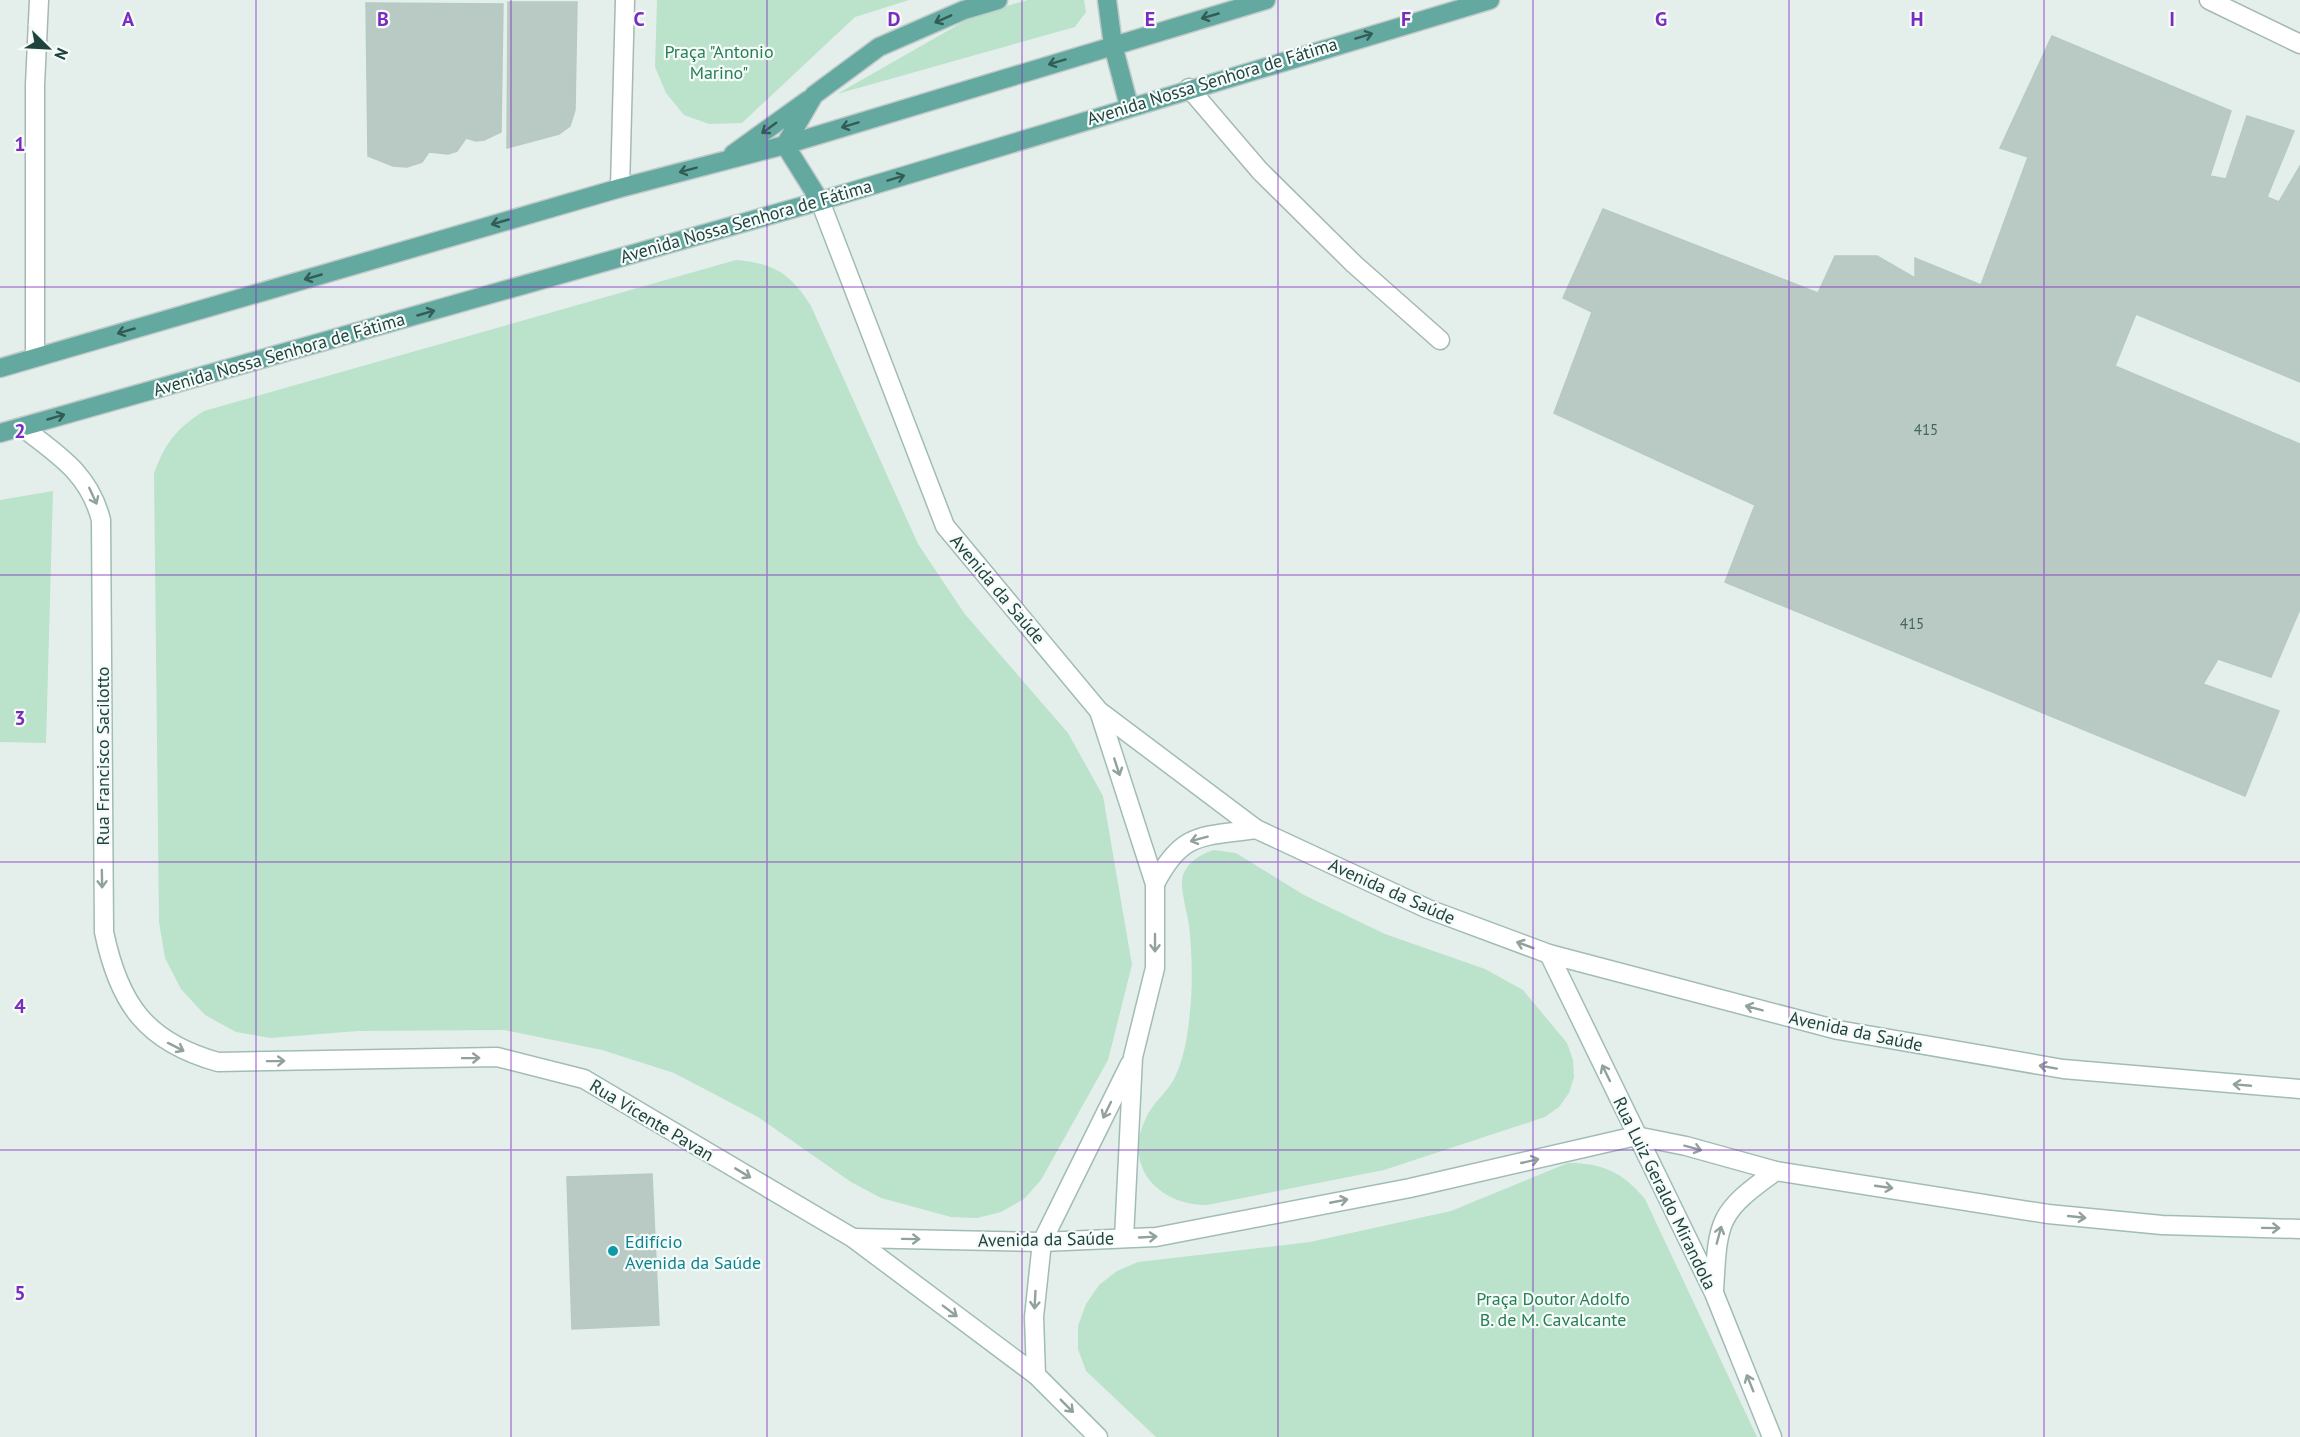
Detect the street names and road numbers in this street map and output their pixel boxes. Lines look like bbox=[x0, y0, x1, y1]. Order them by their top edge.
street label: Avenida Nossa Senhora de Fátima bbox=[1084, 32, 1340, 130]
street label: Avenida Nossa Senhora de Fátima bbox=[618, 174, 874, 268]
street label: Avenida Nossa Senhora de Fátima bbox=[151, 307, 407, 401]
street label: Avenida da Saúde bbox=[945, 529, 1051, 649]
street label: Rua Francisco Sacilotto bbox=[91, 667, 114, 845]
street label: Avenida da Saúde bbox=[1325, 853, 1459, 929]
street label: Avenida da Saúde bbox=[1787, 1006, 1925, 1056]
street label: Rua Vicente Pavan bbox=[586, 1074, 718, 1166]
street label: Rua Luiz Geraldo Mirandola bbox=[1608, 1093, 1722, 1293]
street label: Avenida da Saúde bbox=[978, 1226, 1114, 1252]

